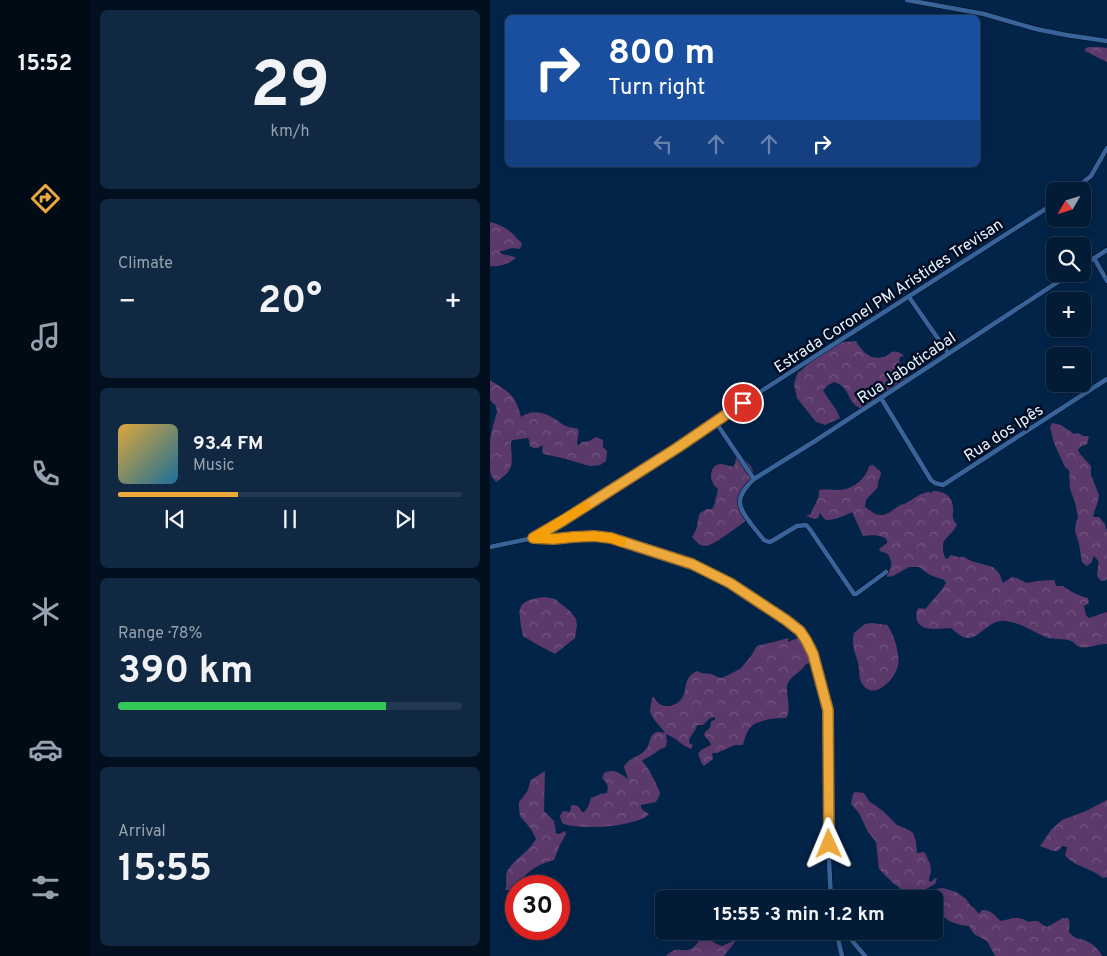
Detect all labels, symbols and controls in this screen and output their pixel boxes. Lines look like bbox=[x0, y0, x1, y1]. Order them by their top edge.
text: 800 m bbox=[608, 32, 715, 76]
icon: right bbox=[525, 35, 590, 100]
text: 29 bbox=[250, 48, 330, 130]
text: 15:52 bbox=[18, 51, 72, 78]
text: Turn right bbox=[608, 75, 705, 102]
text: km/h bbox=[271, 122, 309, 142]
icon: left bbox=[649, 130, 677, 158]
icon: ahead bbox=[702, 130, 730, 158]
icon: ahead bbox=[755, 130, 783, 158]
icon: right bbox=[808, 130, 836, 158]
icon: directions bbox=[28, 181, 63, 216]
north arrow bbox=[1046, 182, 1091, 228]
map controls bbox=[1046, 182, 1091, 392]
street label: Estrada Coronel PM Aristides Trevisan bbox=[771, 215, 1007, 378]
button: search bbox=[1046, 237, 1091, 282]
text: Climate bbox=[118, 254, 173, 274]
text: 20° bbox=[258, 278, 322, 327]
text: − bbox=[118, 285, 136, 321]
text: + bbox=[444, 285, 462, 321]
button: + bbox=[1046, 292, 1091, 337]
icon: music bbox=[28, 319, 63, 354]
street label: Rua Jaboticabal bbox=[854, 328, 960, 409]
button: − bbox=[1046, 347, 1091, 392]
pin bbox=[722, 382, 764, 424]
icon: arrive bbox=[729, 389, 757, 417]
street label: Rua dos Ipês bbox=[961, 401, 1048, 467]
text: 93.4 FM bbox=[193, 432, 264, 456]
icon: phone bbox=[28, 456, 63, 491]
text: Music bbox=[193, 456, 234, 476]
icon: previous bbox=[161, 505, 189, 533]
icon: pause bbox=[276, 505, 304, 533]
icon: next bbox=[391, 505, 419, 533]
icon: climate bbox=[28, 594, 63, 629]
text: Range · 78% bbox=[118, 624, 202, 644]
text: 390 km bbox=[118, 648, 253, 697]
icon: car bbox=[28, 732, 63, 767]
position arrow bbox=[802, 817, 854, 869]
text: Arrival bbox=[118, 822, 166, 842]
text: 15:55 bbox=[118, 846, 212, 895]
icon: filters bbox=[28, 870, 63, 905]
speed limit sign: 30 bbox=[505, 875, 570, 940]
text: 15:55 · 3 min · 1.2 km bbox=[713, 903, 885, 927]

